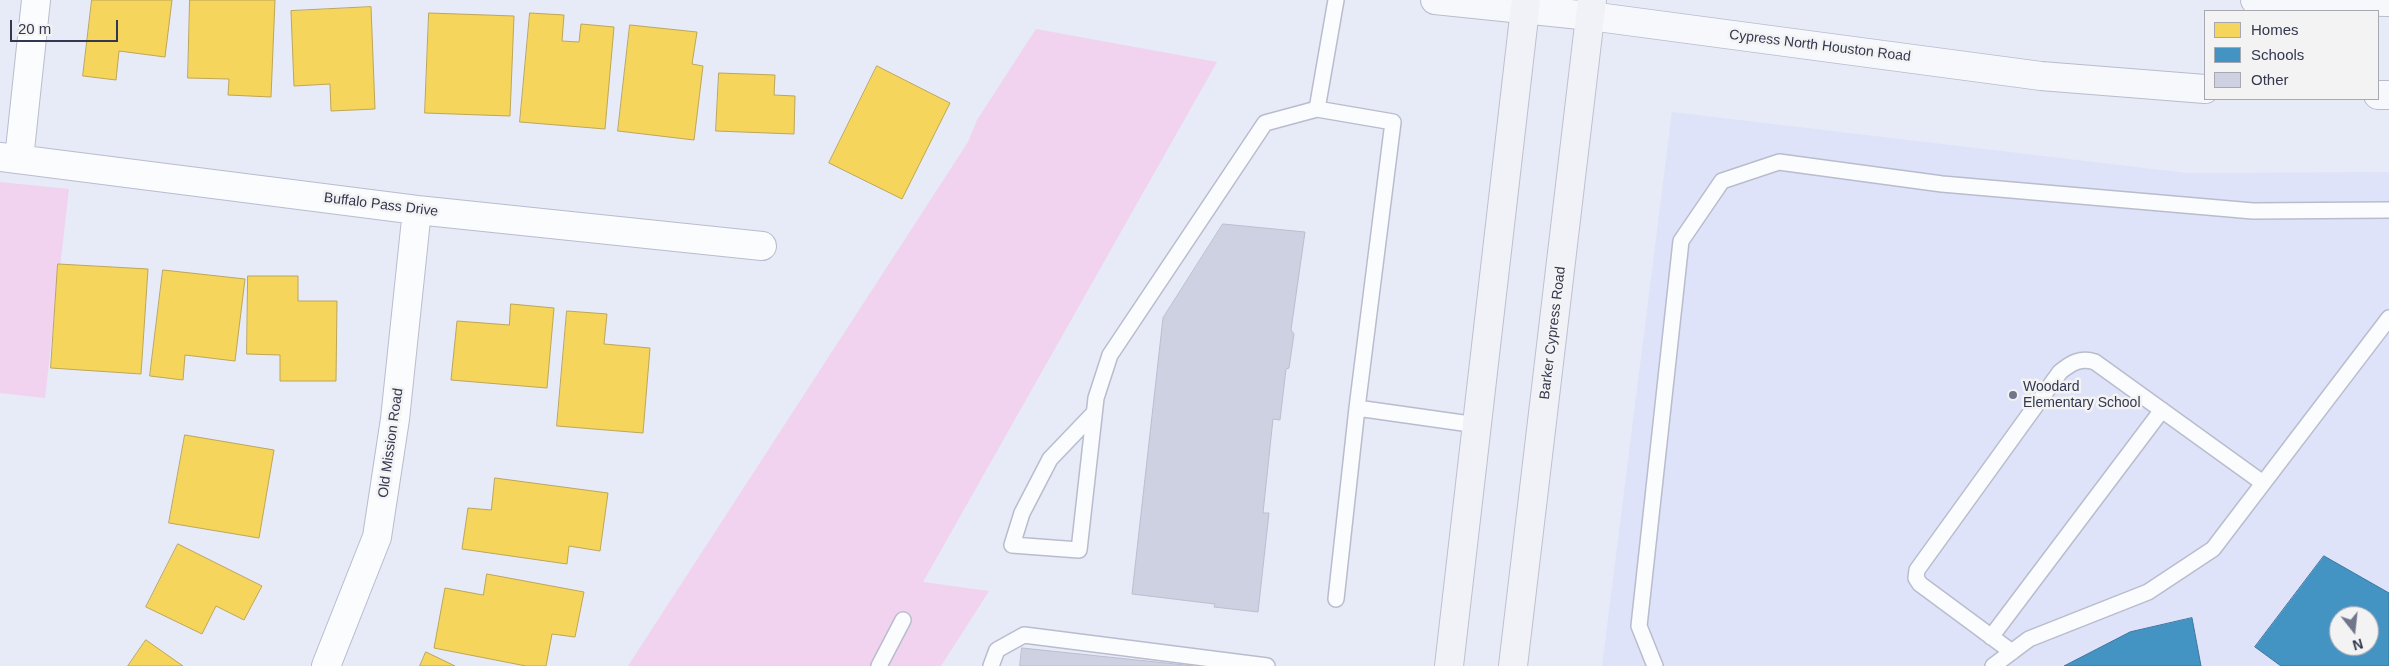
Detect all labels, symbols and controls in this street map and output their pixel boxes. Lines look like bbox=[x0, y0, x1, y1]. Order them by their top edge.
scale bar bbox=[12, 10, 120, 42]
legend bbox=[2204, 10, 2379, 100]
text: 20 m bbox=[18, 20, 51, 37]
text: Homes bbox=[2251, 21, 2299, 38]
street label: Cypress North Houston Road bbox=[1728, 27, 1912, 65]
text: Schools bbox=[2251, 46, 2304, 63]
text: Other bbox=[2251, 71, 2289, 88]
street label: Buffalo Pass Drive bbox=[323, 190, 439, 220]
street label: Barker Cypress Road bbox=[1537, 266, 1569, 400]
place label: Woodard Elementary School bbox=[2023, 379, 2141, 412]
street label: Old Mission Road bbox=[375, 387, 407, 499]
marker: Woodard Elementary School bbox=[2007, 389, 2019, 401]
north arrow bbox=[2329, 606, 2379, 656]
text: N bbox=[2351, 635, 2365, 654]

